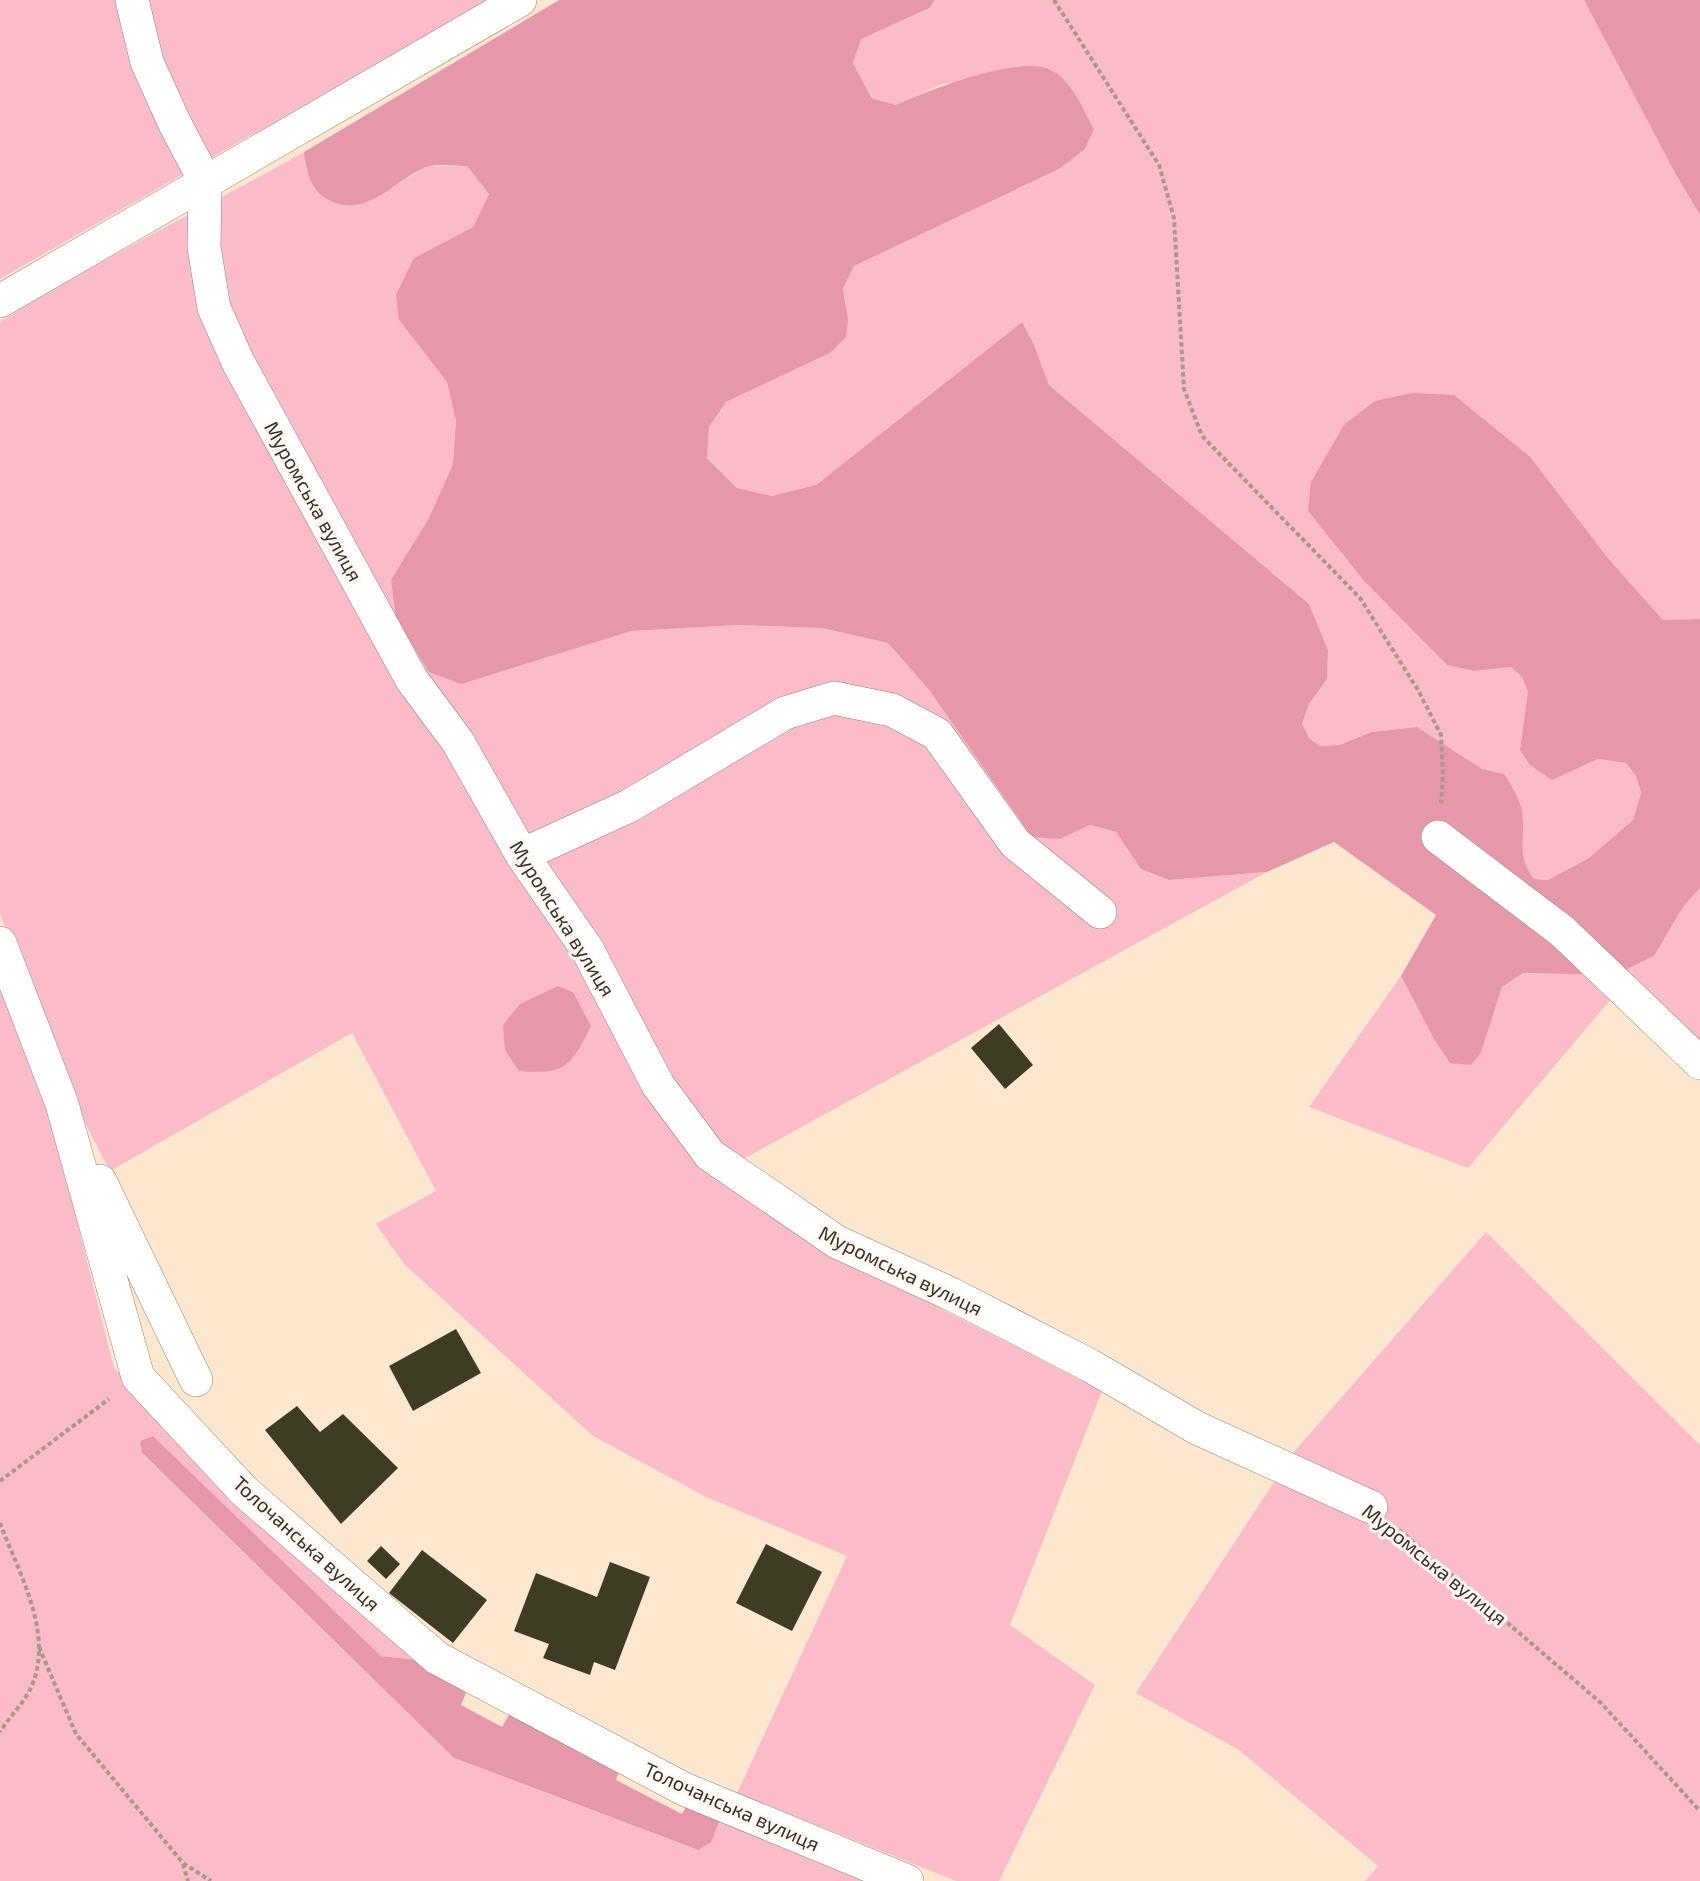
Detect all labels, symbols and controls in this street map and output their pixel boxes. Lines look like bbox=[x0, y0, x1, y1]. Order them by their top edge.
street label: Муромська вулиця bbox=[259, 417, 368, 586]
street label: Муромська вулиця bbox=[504, 836, 621, 1001]
street label: Муромська вулиця bbox=[815, 1220, 987, 1321]
street label: Толочанська вулиця bbox=[228, 1471, 386, 1616]
street label: Муромська вулиця bbox=[1357, 1498, 1512, 1630]
street label: Толочанська вулиця bbox=[640, 1756, 824, 1856]

